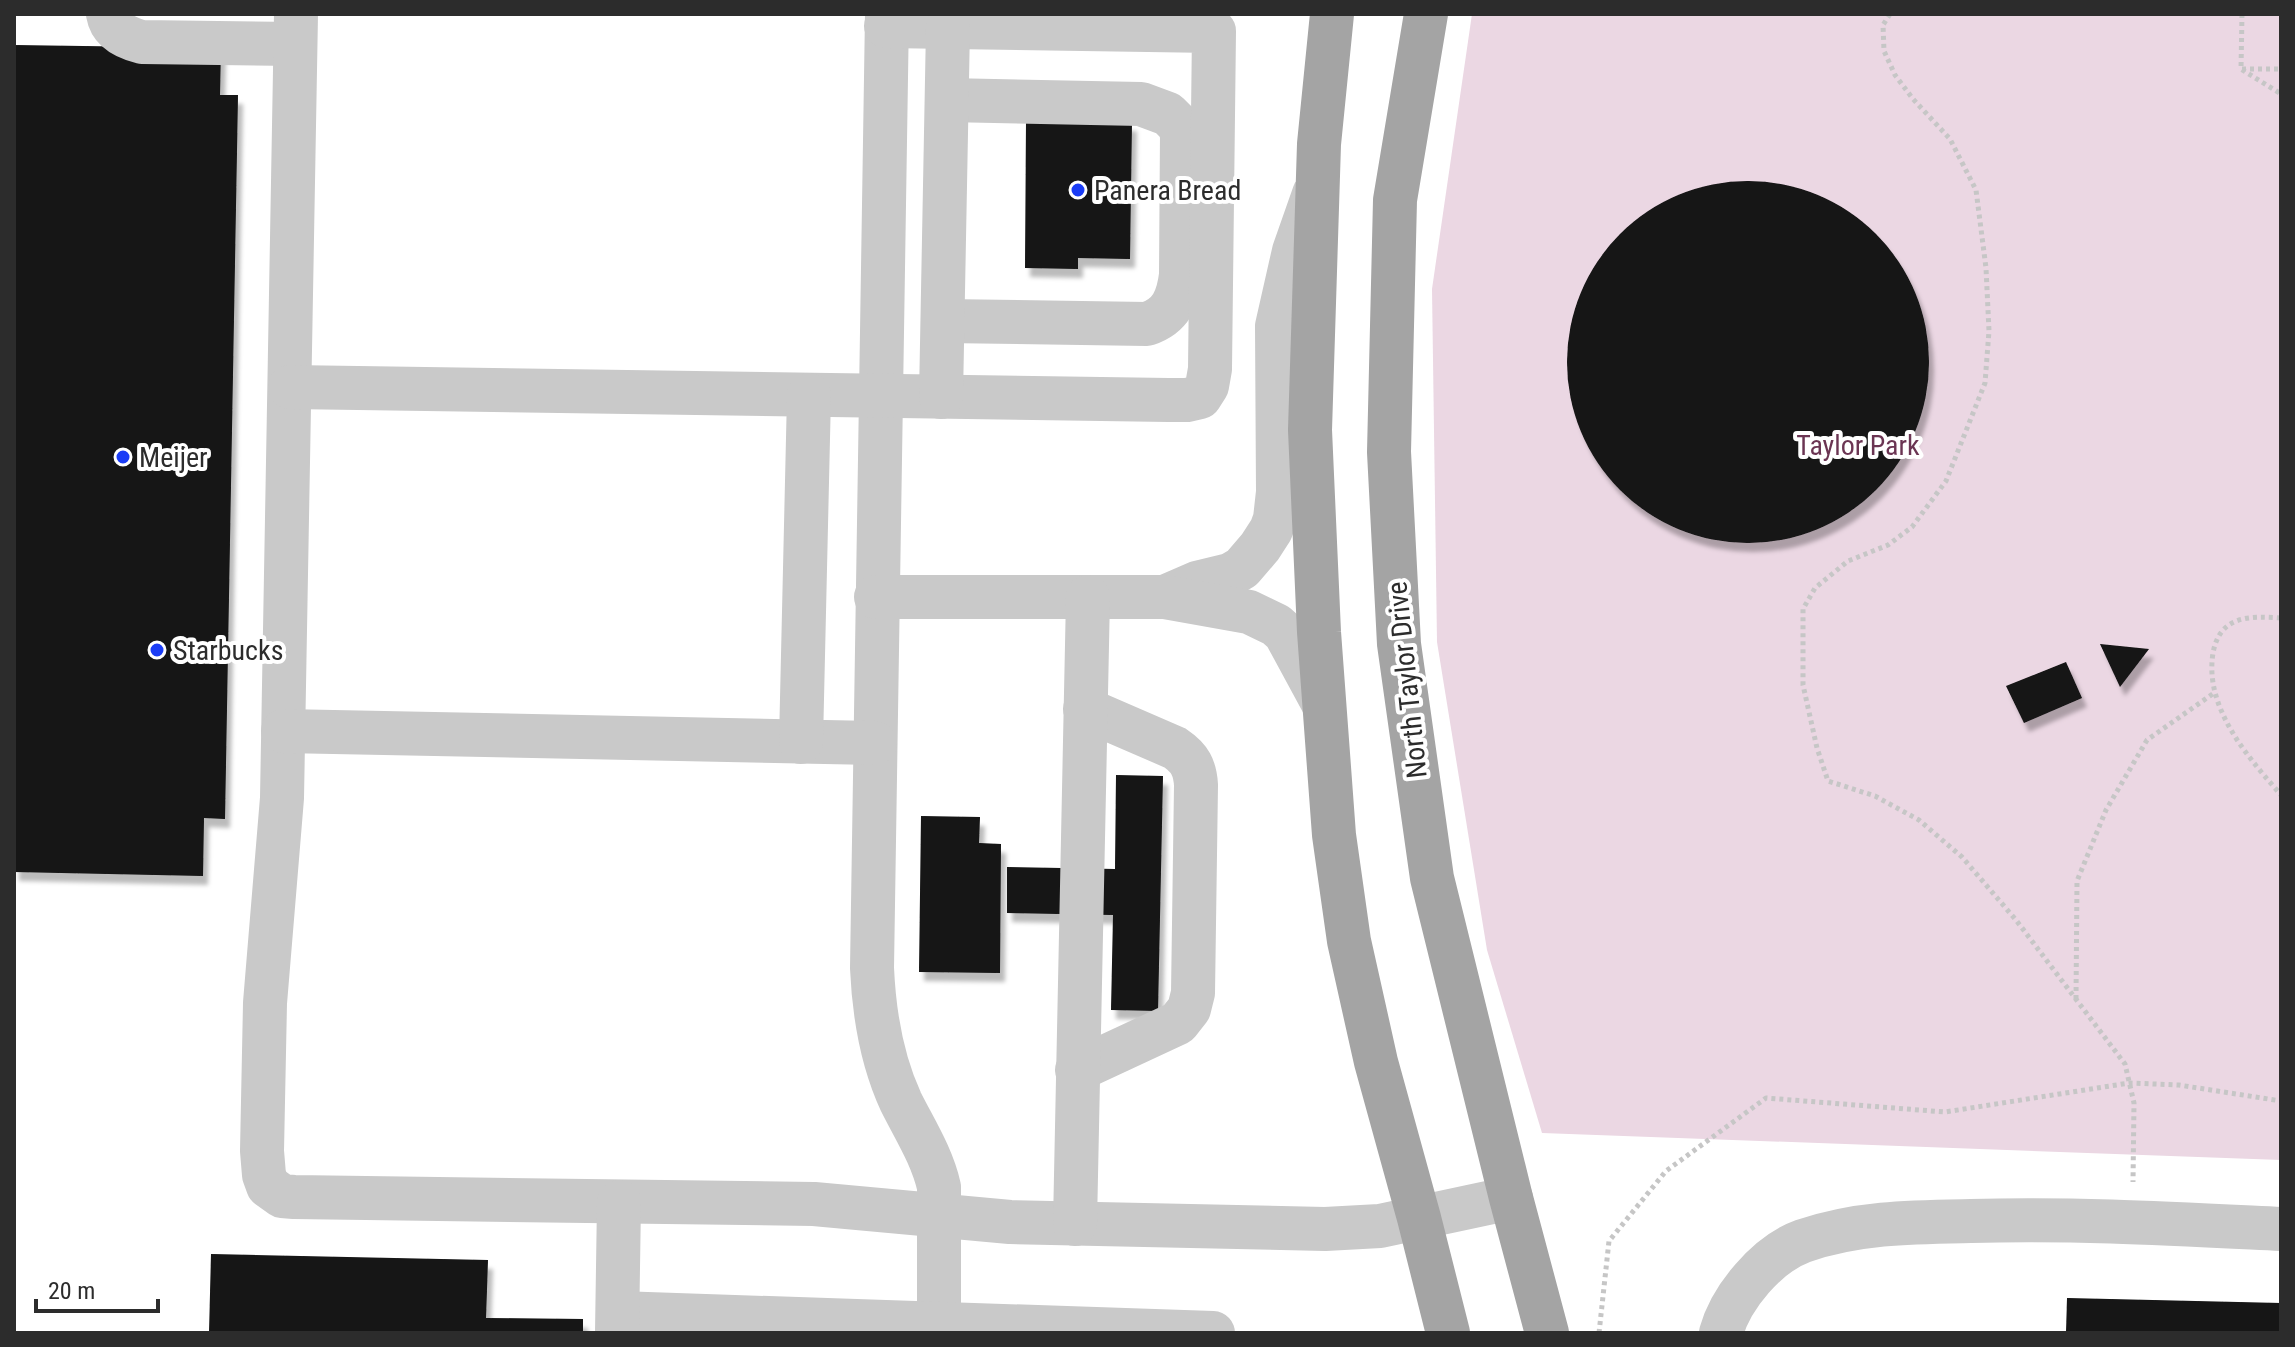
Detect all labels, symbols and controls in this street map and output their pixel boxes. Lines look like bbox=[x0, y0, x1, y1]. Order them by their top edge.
place label: Panera Bread bbox=[1094, 174, 1241, 207]
marker: Panera Bread bbox=[1069, 181, 1087, 199]
park label: Taylor Park bbox=[1796, 429, 1920, 462]
place label: Meijer bbox=[139, 441, 208, 474]
marker: Meijer bbox=[114, 448, 132, 466]
street label: North Taylor Drive bbox=[1380, 580, 1434, 780]
place label: Starbucks bbox=[173, 634, 283, 667]
marker: Starbucks bbox=[148, 641, 166, 659]
scale bar bbox=[36, 1263, 158, 1313]
text: 20 m bbox=[48, 1277, 95, 1305]

